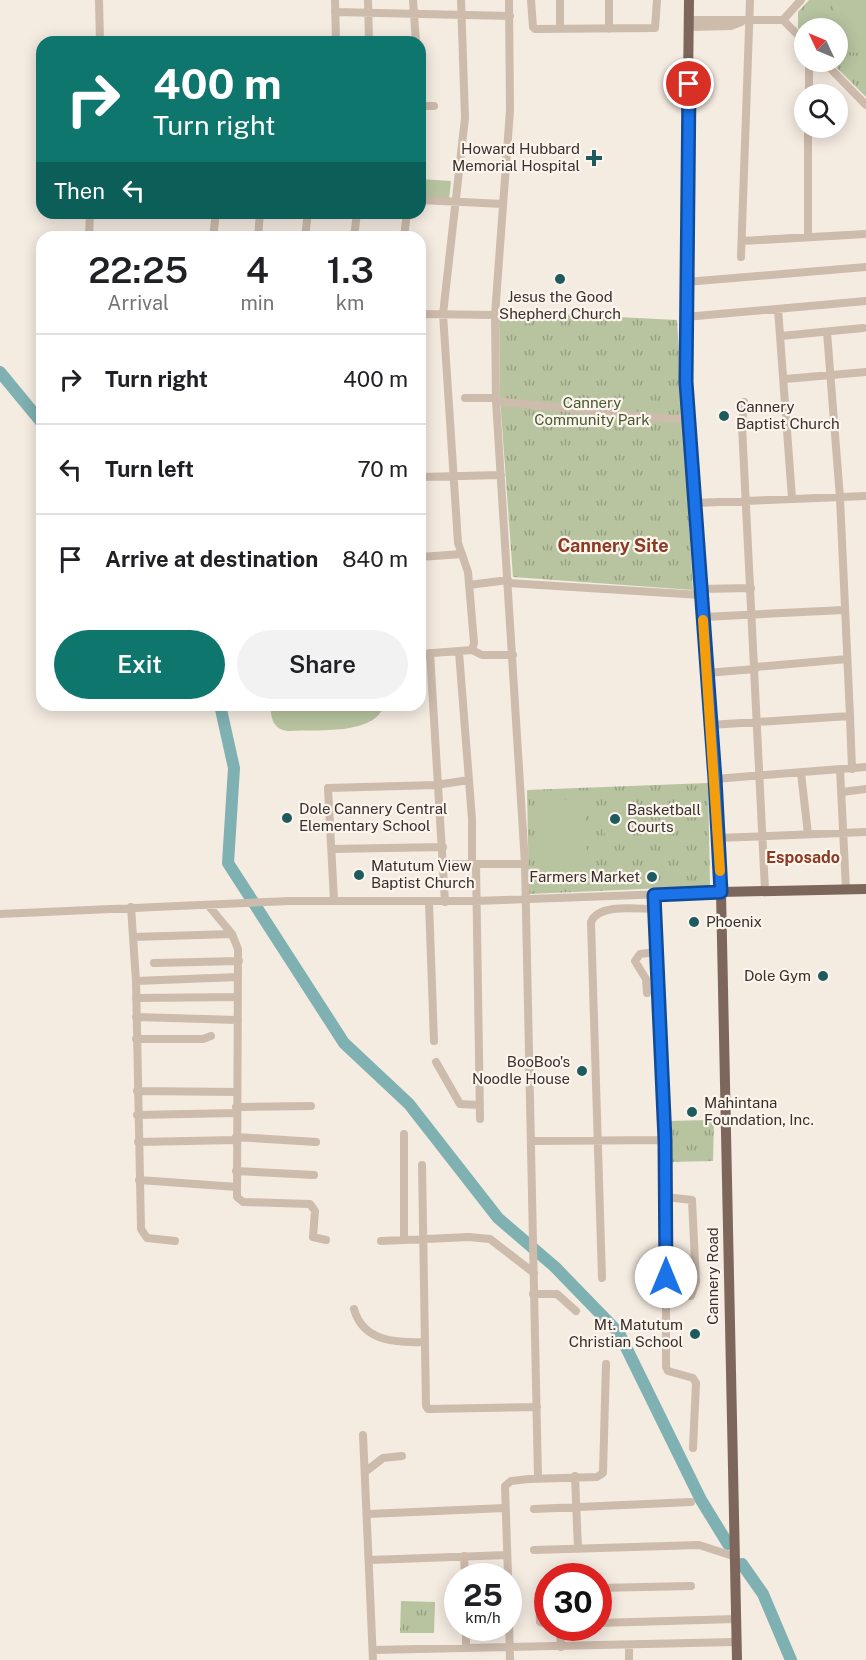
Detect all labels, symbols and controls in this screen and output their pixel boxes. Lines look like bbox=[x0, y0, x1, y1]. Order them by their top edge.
north arrow bbox=[794, 18, 848, 72]
map controls bbox=[794, 18, 848, 138]
pin bbox=[663, 58, 714, 109]
text: 400 m bbox=[153, 59, 282, 108]
icon: right bbox=[54, 60, 132, 138]
icon: arrive bbox=[672, 67, 705, 100]
button: search bbox=[794, 84, 848, 138]
text: Turn right bbox=[153, 109, 276, 141]
place label: Howard Hubbard Memorial Hospital bbox=[452, 140, 580, 174]
marker: Howard Hubbard Memorial Hospital bbox=[585, 149, 603, 167]
icon: left bbox=[117, 174, 150, 207]
text: Then bbox=[54, 178, 105, 204]
text: 22:25 bbox=[88, 249, 188, 291]
text: 4 bbox=[246, 249, 269, 291]
text: 1.3 bbox=[326, 249, 374, 291]
marker: Jesus the Good Shepherd Church bbox=[553, 272, 567, 286]
place label: Jesus the Good Shepherd Church bbox=[499, 288, 621, 322]
text: Arrival bbox=[107, 291, 169, 315]
text: min bbox=[240, 291, 274, 315]
text: km bbox=[336, 291, 364, 315]
icon: right bbox=[54, 363, 87, 396]
text: Turn right bbox=[105, 366, 208, 392]
text: 400 m bbox=[343, 366, 408, 392]
park label: Cannery Community Park bbox=[534, 394, 650, 428]
place label: Cannery Baptist Church bbox=[736, 398, 840, 432]
marker: Cannery Baptist Church bbox=[717, 409, 731, 423]
icon: left bbox=[54, 453, 87, 486]
text: Turn left bbox=[105, 456, 194, 482]
text: 70 m bbox=[357, 456, 408, 482]
district label: Cannery Site bbox=[557, 535, 669, 556]
icon: arrive bbox=[54, 543, 87, 576]
text: Arrive at destination bbox=[105, 546, 318, 572]
text: 840 m bbox=[342, 546, 408, 572]
button: Exit bbox=[54, 630, 225, 699]
button: Share bbox=[237, 630, 408, 699]
place label: Dole Cannery Central Elementary School bbox=[299, 800, 448, 834]
place label: Basketball Courts bbox=[627, 801, 701, 835]
marker: Dole Cannery Central Elementary School bbox=[280, 811, 294, 825]
marker: Basketball Courts bbox=[608, 812, 622, 826]
district label: Esposado bbox=[766, 848, 840, 867]
place label: Matutum View Baptist Church bbox=[371, 857, 475, 891]
marker: Matutum View Baptist Church bbox=[352, 868, 366, 882]
place label: Farmers Market bbox=[529, 868, 640, 885]
marker: Farmers Market bbox=[645, 870, 659, 884]
place label: Phoenix bbox=[706, 913, 762, 930]
marker: Phoenix bbox=[687, 915, 701, 929]
place label: Dole Gym bbox=[744, 967, 811, 984]
marker: Dole Gym bbox=[816, 969, 830, 983]
place label: BooBoo's Noodle House bbox=[472, 1053, 570, 1087]
marker: BooBoo's Noodle House bbox=[575, 1064, 589, 1078]
place label: Mahintana Foundation, Inc. bbox=[704, 1094, 814, 1128]
marker: Mahintana Foundation, Inc. bbox=[685, 1105, 699, 1119]
street label: Cannery Road bbox=[704, 1227, 721, 1325]
position arrow bbox=[634, 1245, 698, 1309]
place label: Mt. Matutum Christian School bbox=[569, 1316, 683, 1350]
marker: Mt. Matutum Christian School bbox=[688, 1327, 702, 1341]
speed limit sign: 30 bbox=[534, 1563, 612, 1641]
text: 25 bbox=[463, 1577, 503, 1613]
text: km/h bbox=[465, 1609, 501, 1626]

